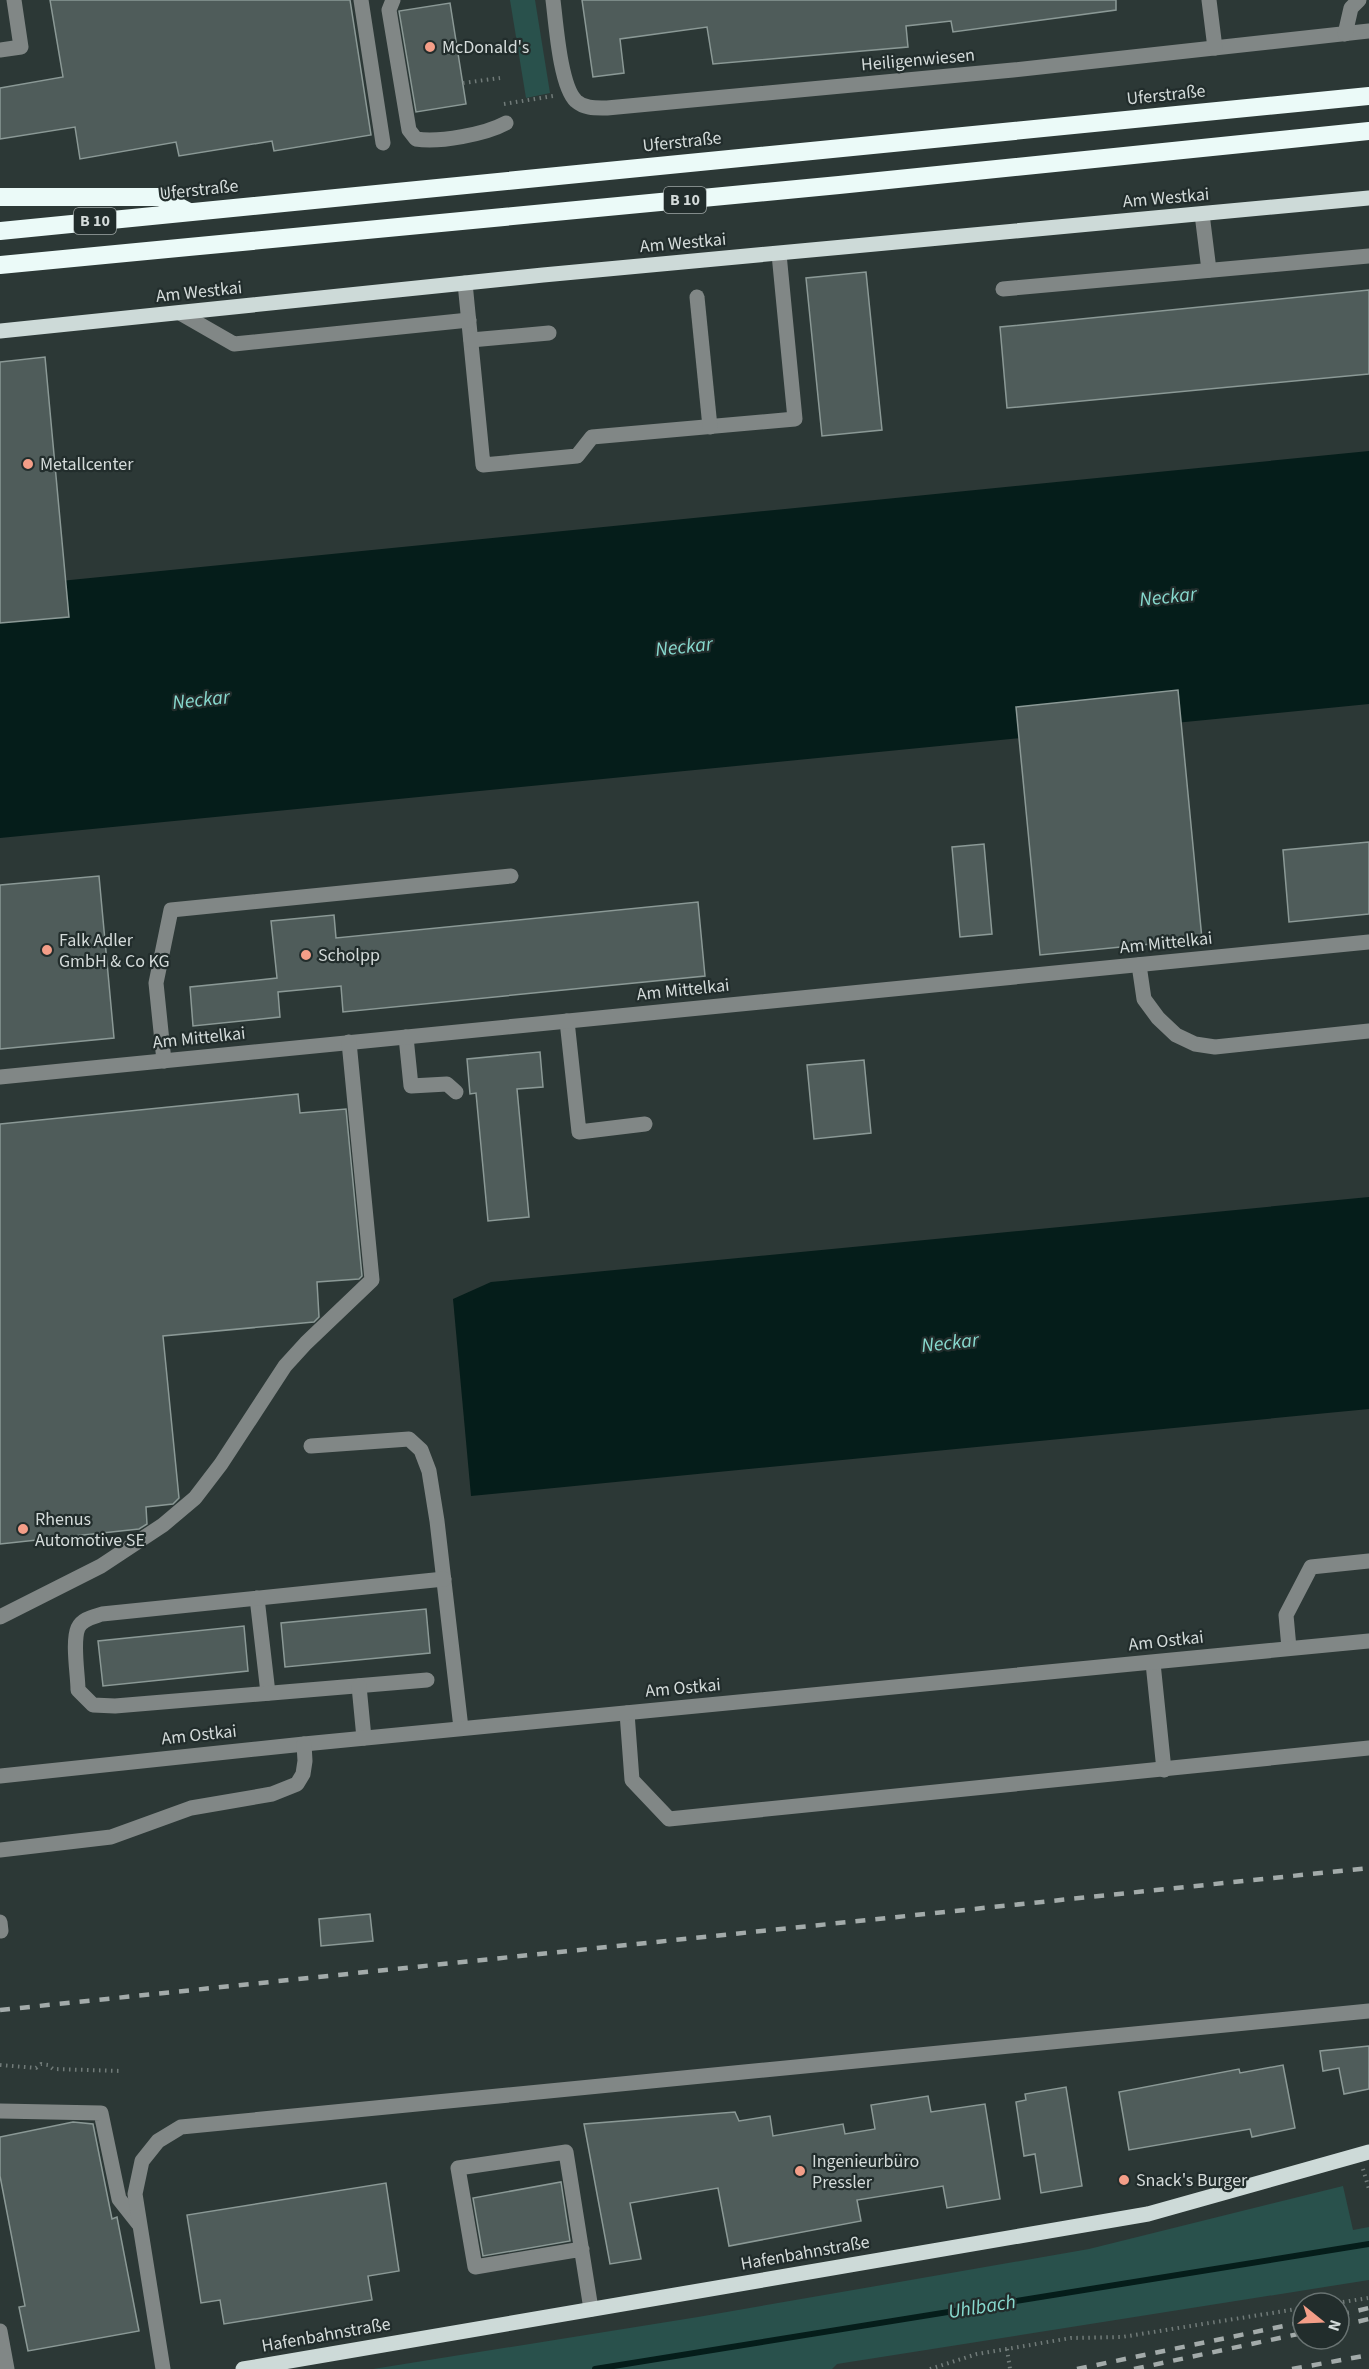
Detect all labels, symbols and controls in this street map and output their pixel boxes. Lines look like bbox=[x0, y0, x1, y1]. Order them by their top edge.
place label: McDonald's bbox=[442, 35, 529, 60]
marker: McDonald's bbox=[423, 40, 437, 54]
street label: Heiligenwiesen bbox=[860, 43, 976, 77]
street label: Uferstraße bbox=[1125, 78, 1207, 112]
street label: Uferstraße bbox=[641, 125, 723, 159]
street label: Uferstraße bbox=[158, 173, 240, 207]
street label: Am Westkai bbox=[1122, 182, 1210, 214]
road number: B 10 bbox=[664, 187, 706, 213]
road number: B 10 bbox=[74, 208, 116, 234]
street label: Am Westkai bbox=[639, 227, 727, 259]
street label: Am Westkai bbox=[154, 275, 244, 309]
place label: Metallcenter bbox=[40, 452, 134, 477]
marker: Metallcenter bbox=[21, 457, 35, 471]
water label: Neckar bbox=[1138, 580, 1199, 614]
water label: Neckar bbox=[654, 630, 715, 664]
water label: Neckar bbox=[171, 683, 232, 717]
street label: Am Mittelkai bbox=[1118, 926, 1214, 960]
place label: Falk Adler GmbH & Co KG bbox=[59, 928, 170, 974]
marker: Falk Adler GmbH & Co KG bbox=[40, 943, 54, 957]
place label: Scholpp bbox=[318, 943, 380, 968]
marker: Scholpp bbox=[299, 948, 313, 962]
street label: Am Mittelkai bbox=[635, 973, 731, 1007]
street label: Am Mittelkai bbox=[151, 1021, 247, 1055]
water label: Neckar bbox=[920, 1326, 981, 1360]
place label: Rhenus Automotive SE bbox=[35, 1507, 145, 1553]
marker: Rhenus Automotive SE bbox=[16, 1522, 30, 1536]
street label: Am Ostkai bbox=[1127, 1625, 1205, 1657]
street label: Am Ostkai bbox=[644, 1672, 722, 1704]
street label: Am Ostkai bbox=[160, 1719, 238, 1751]
place label: Ingenieurbüro Pressler bbox=[812, 2149, 919, 2195]
marker: Ingenieurbüro Pressler bbox=[793, 2164, 807, 2178]
place label: Snack's Burger bbox=[1136, 2168, 1248, 2193]
marker: Snack's Burger bbox=[1117, 2173, 1131, 2187]
street label: Hafenbahnstraße bbox=[739, 2229, 872, 2277]
water label: Uhlbach bbox=[946, 2288, 1018, 2326]
north arrow bbox=[1291, 2291, 1351, 2351]
street label: Hafenbahnstraße bbox=[260, 2311, 393, 2359]
text: N bbox=[1322, 2317, 1346, 2334]

